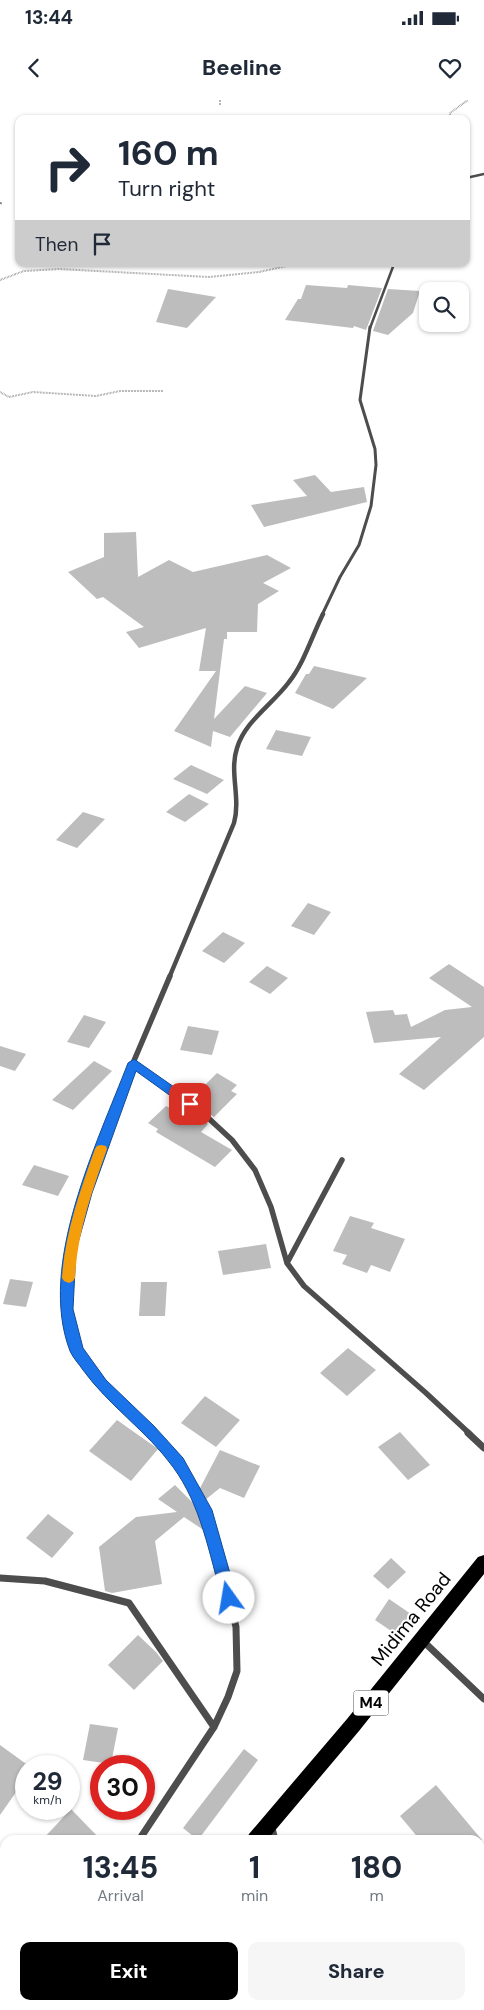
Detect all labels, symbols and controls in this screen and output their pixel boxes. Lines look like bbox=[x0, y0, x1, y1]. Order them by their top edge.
text: 13:44 bbox=[25, 5, 73, 30]
text: Beeline bbox=[202, 53, 282, 82]
icon: back bbox=[20, 54, 48, 82]
icon: heart bbox=[436, 54, 464, 82]
text: 160 m bbox=[118, 130, 219, 176]
icon: right bbox=[35, 135, 100, 200]
text: Turn right bbox=[118, 174, 215, 203]
icon: arrive bbox=[88, 230, 116, 258]
text: Then bbox=[35, 232, 78, 257]
map controls bbox=[419, 282, 469, 332]
button: search bbox=[419, 282, 469, 332]
pin bbox=[169, 1083, 211, 1125]
icon: arrive bbox=[176, 1090, 204, 1118]
street label: Midima Road bbox=[366, 1567, 456, 1671]
position arrow bbox=[202, 1571, 254, 1623]
road number: M4 bbox=[354, 1690, 388, 1716]
speed limit sign: 30 bbox=[90, 1755, 155, 1820]
text: 29 bbox=[32, 1765, 63, 1798]
text: km/h bbox=[33, 1792, 62, 1808]
text: 13:45 bbox=[83, 1848, 158, 1887]
text: 1 bbox=[249, 1848, 260, 1887]
text: 180 bbox=[351, 1848, 402, 1887]
text: Arrival bbox=[97, 1885, 144, 1906]
text: min bbox=[241, 1885, 268, 1906]
text: m bbox=[369, 1885, 384, 1906]
button: Exit bbox=[20, 1942, 238, 2000]
button: Share bbox=[248, 1942, 465, 2000]

